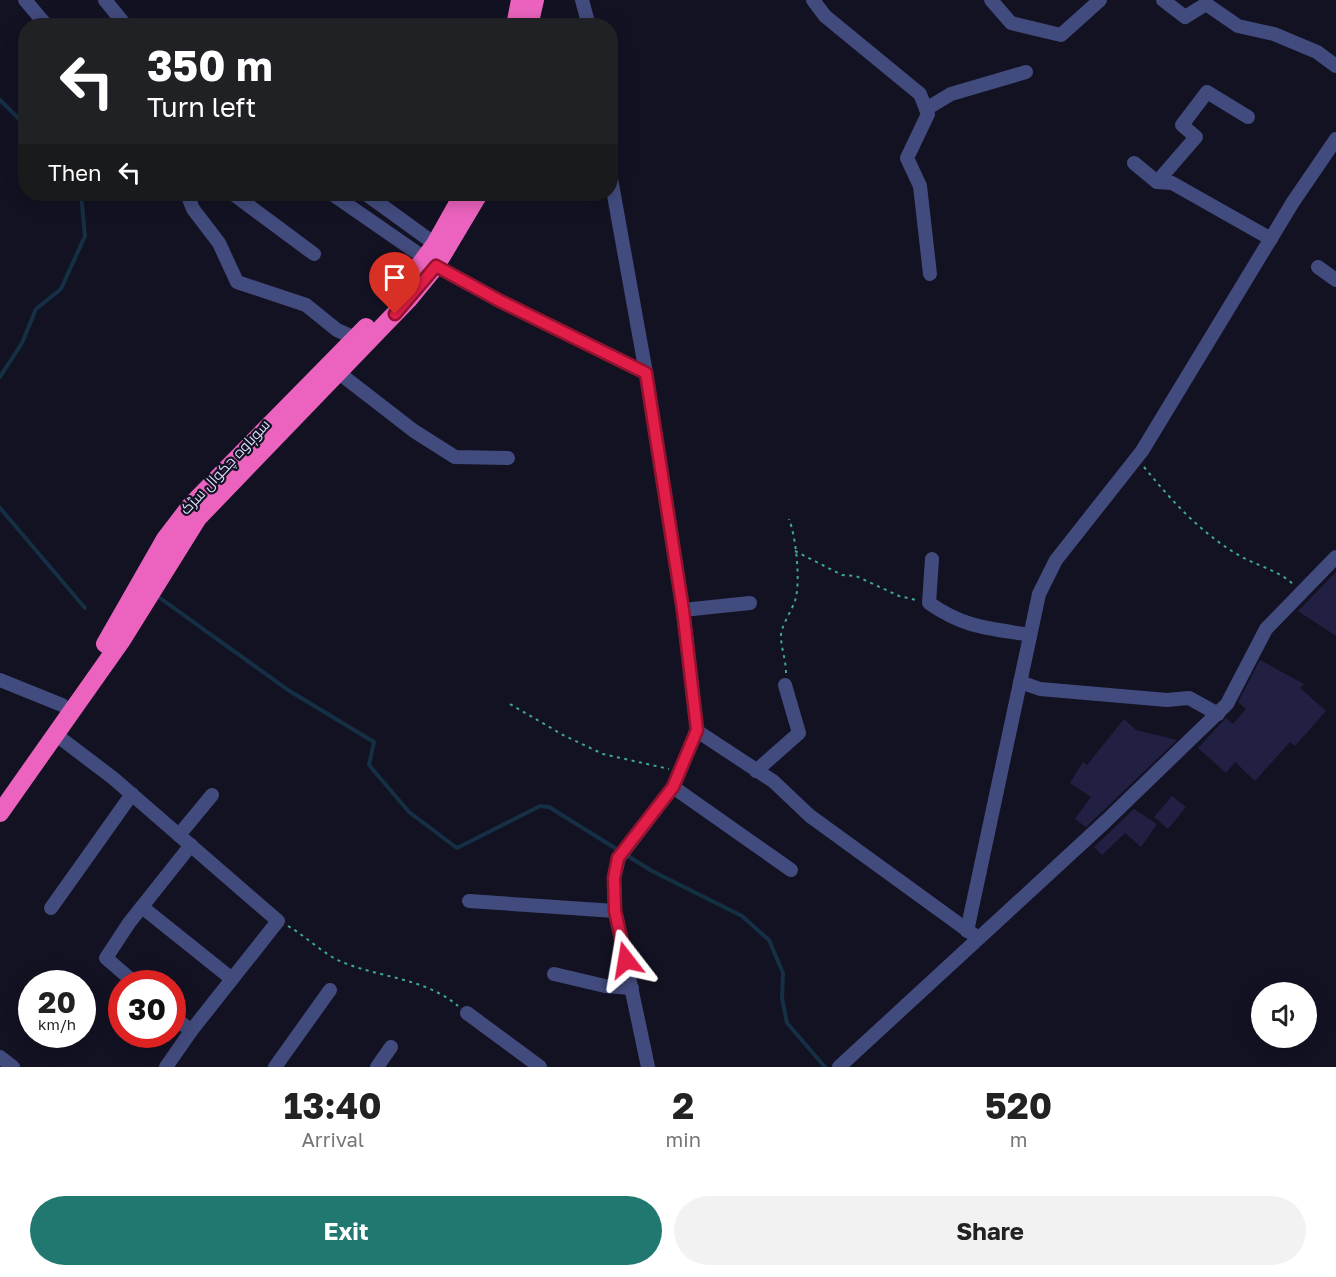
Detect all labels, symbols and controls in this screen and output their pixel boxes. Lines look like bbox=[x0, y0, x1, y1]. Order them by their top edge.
text: 350 m bbox=[147, 40, 273, 90]
icon: left bbox=[48, 42, 126, 120]
text: Turn left bbox=[147, 91, 256, 123]
icon: left bbox=[113, 156, 146, 189]
text: Then bbox=[48, 159, 101, 186]
pin bbox=[369, 252, 420, 314]
icon: arrive bbox=[378, 261, 411, 294]
street label: سوہاوہ چکوال سڑک bbox=[176, 415, 274, 519]
position arrow bbox=[594, 928, 658, 992]
speed limit sign: 30 bbox=[108, 970, 186, 1048]
map controls bbox=[1251, 982, 1317, 1048]
button: sound bbox=[1251, 982, 1317, 1048]
text: 20 bbox=[38, 984, 76, 1020]
text: km/h bbox=[38, 1015, 76, 1033]
text: 13:40 bbox=[284, 1084, 382, 1127]
text: 2 bbox=[672, 1084, 694, 1127]
text: 520 bbox=[985, 1084, 1052, 1127]
text: Arrival bbox=[301, 1127, 364, 1151]
text: min bbox=[666, 1127, 701, 1151]
text: m bbox=[1010, 1127, 1027, 1151]
button: Exit bbox=[30, 1196, 662, 1265]
button: Share bbox=[674, 1196, 1306, 1265]

